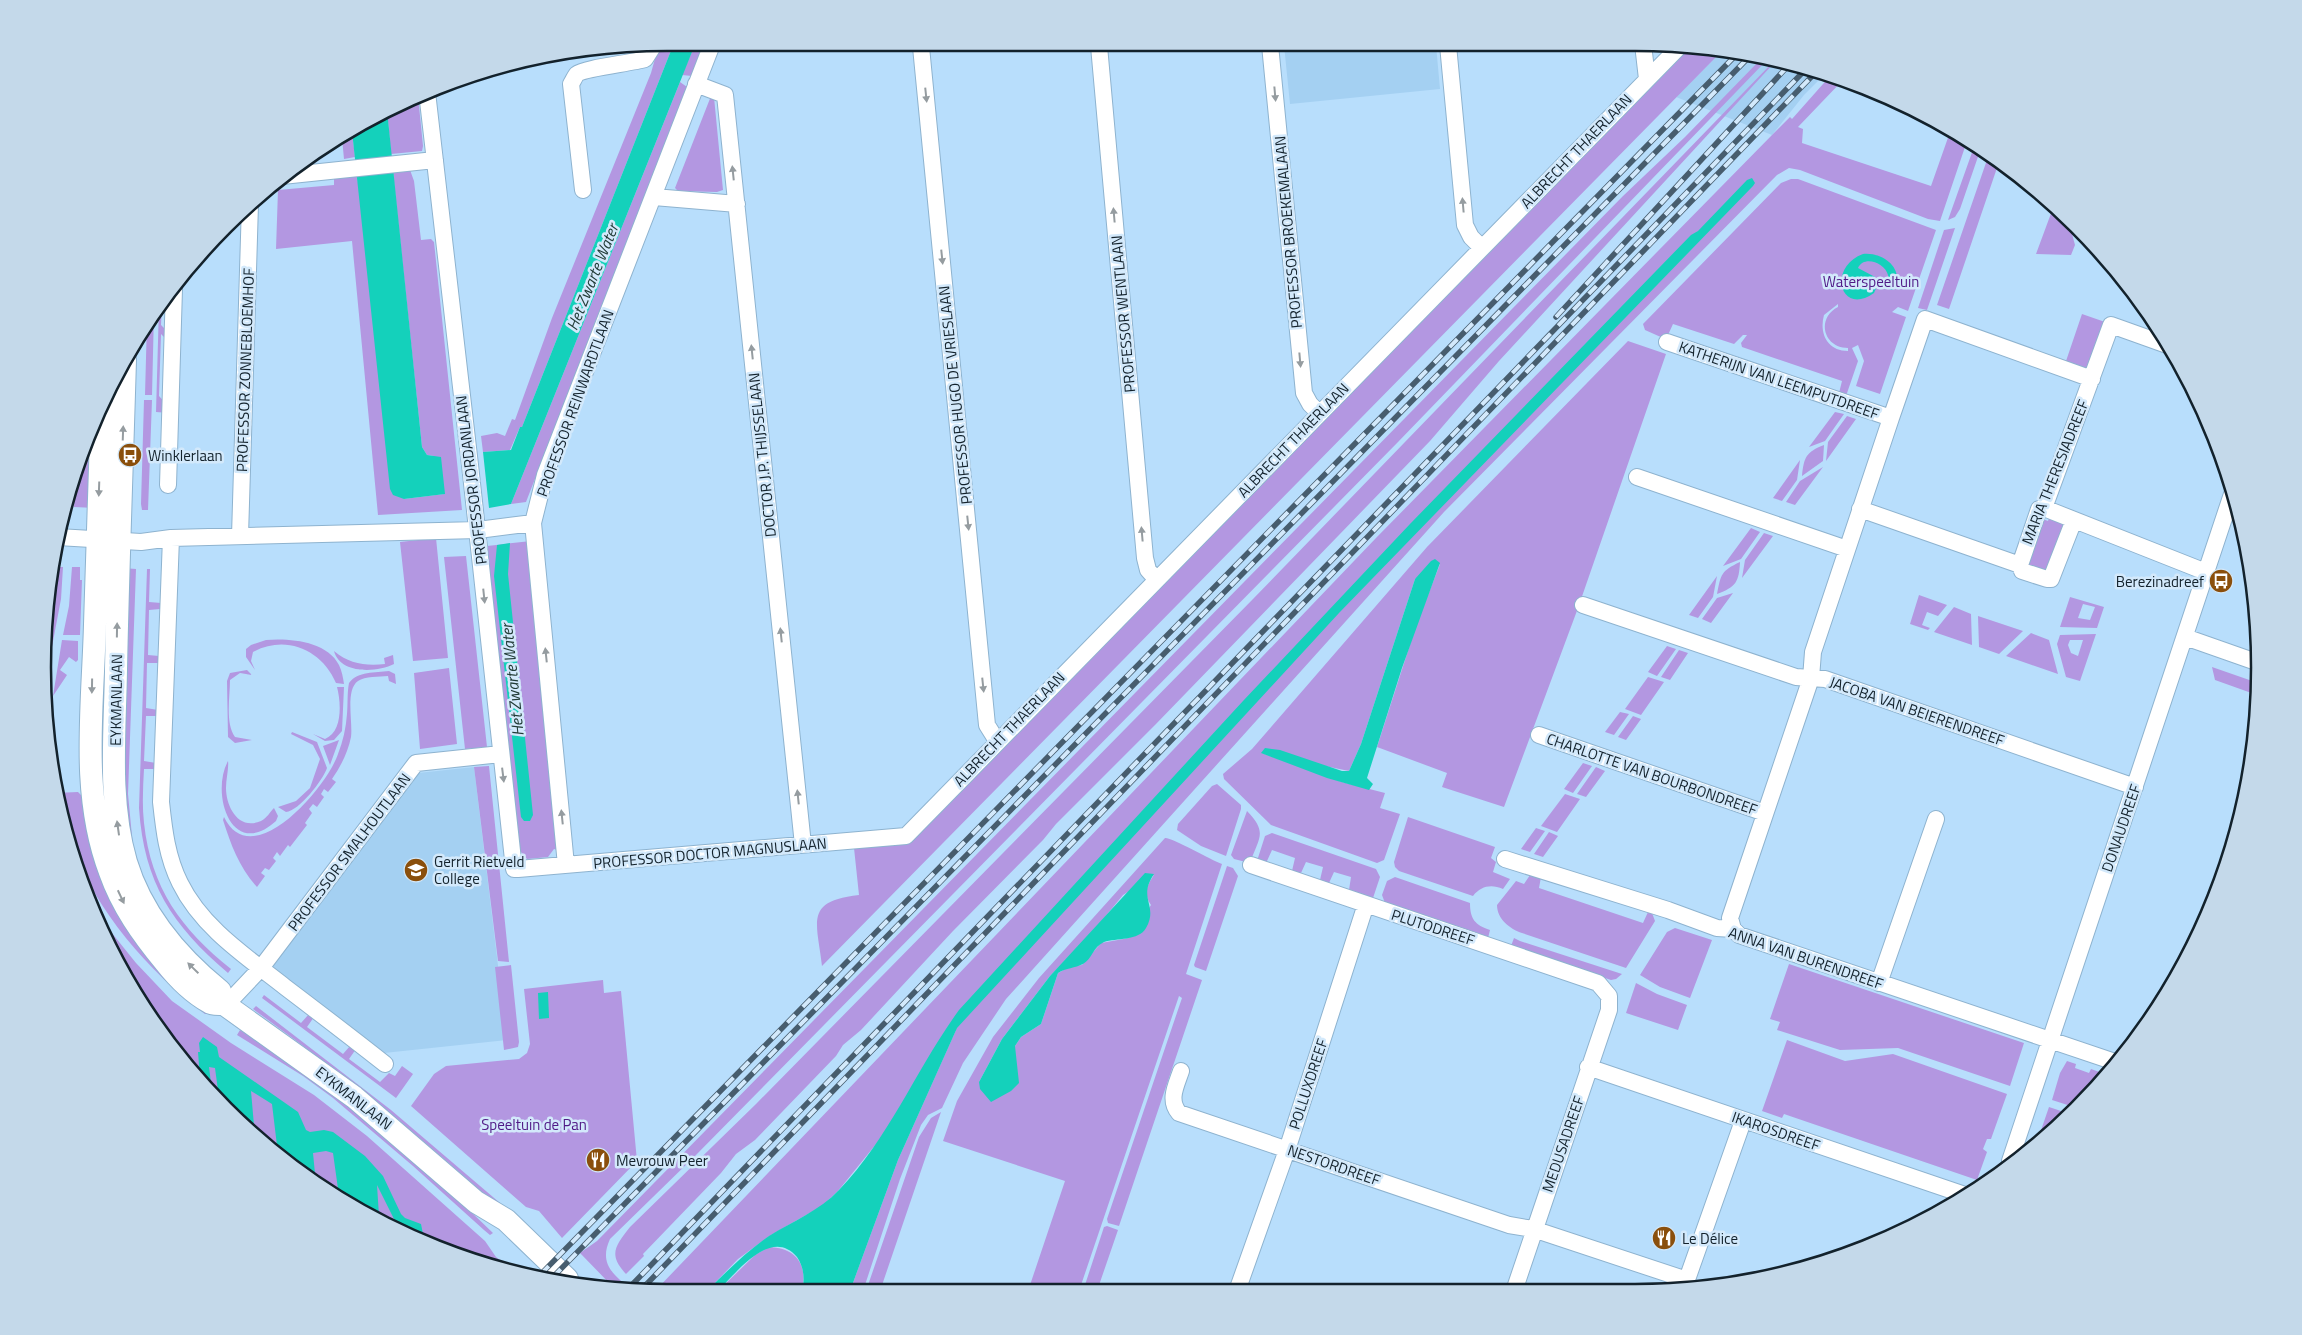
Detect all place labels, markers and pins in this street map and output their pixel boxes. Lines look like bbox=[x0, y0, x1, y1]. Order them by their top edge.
bus stop icon: Winklerlaan bbox=[117, 442, 143, 468]
place label: Winklerlaan bbox=[148, 444, 223, 467]
bus stop icon: Berezinadreef bbox=[2208, 568, 2234, 594]
place label: Berezinadreef bbox=[2116, 570, 2204, 593]
place label: Gerrit Rietveld College bbox=[434, 850, 524, 890]
school or university icon: Gerrit Rietveld College bbox=[403, 857, 429, 883]
restaurant icon: Mevrouw Peer bbox=[585, 1147, 611, 1173]
place label: Mevrouw Peer bbox=[616, 1149, 708, 1172]
restaurant icon: Le Délice bbox=[1651, 1225, 1677, 1251]
place label: Le Délice bbox=[1682, 1227, 1738, 1250]

